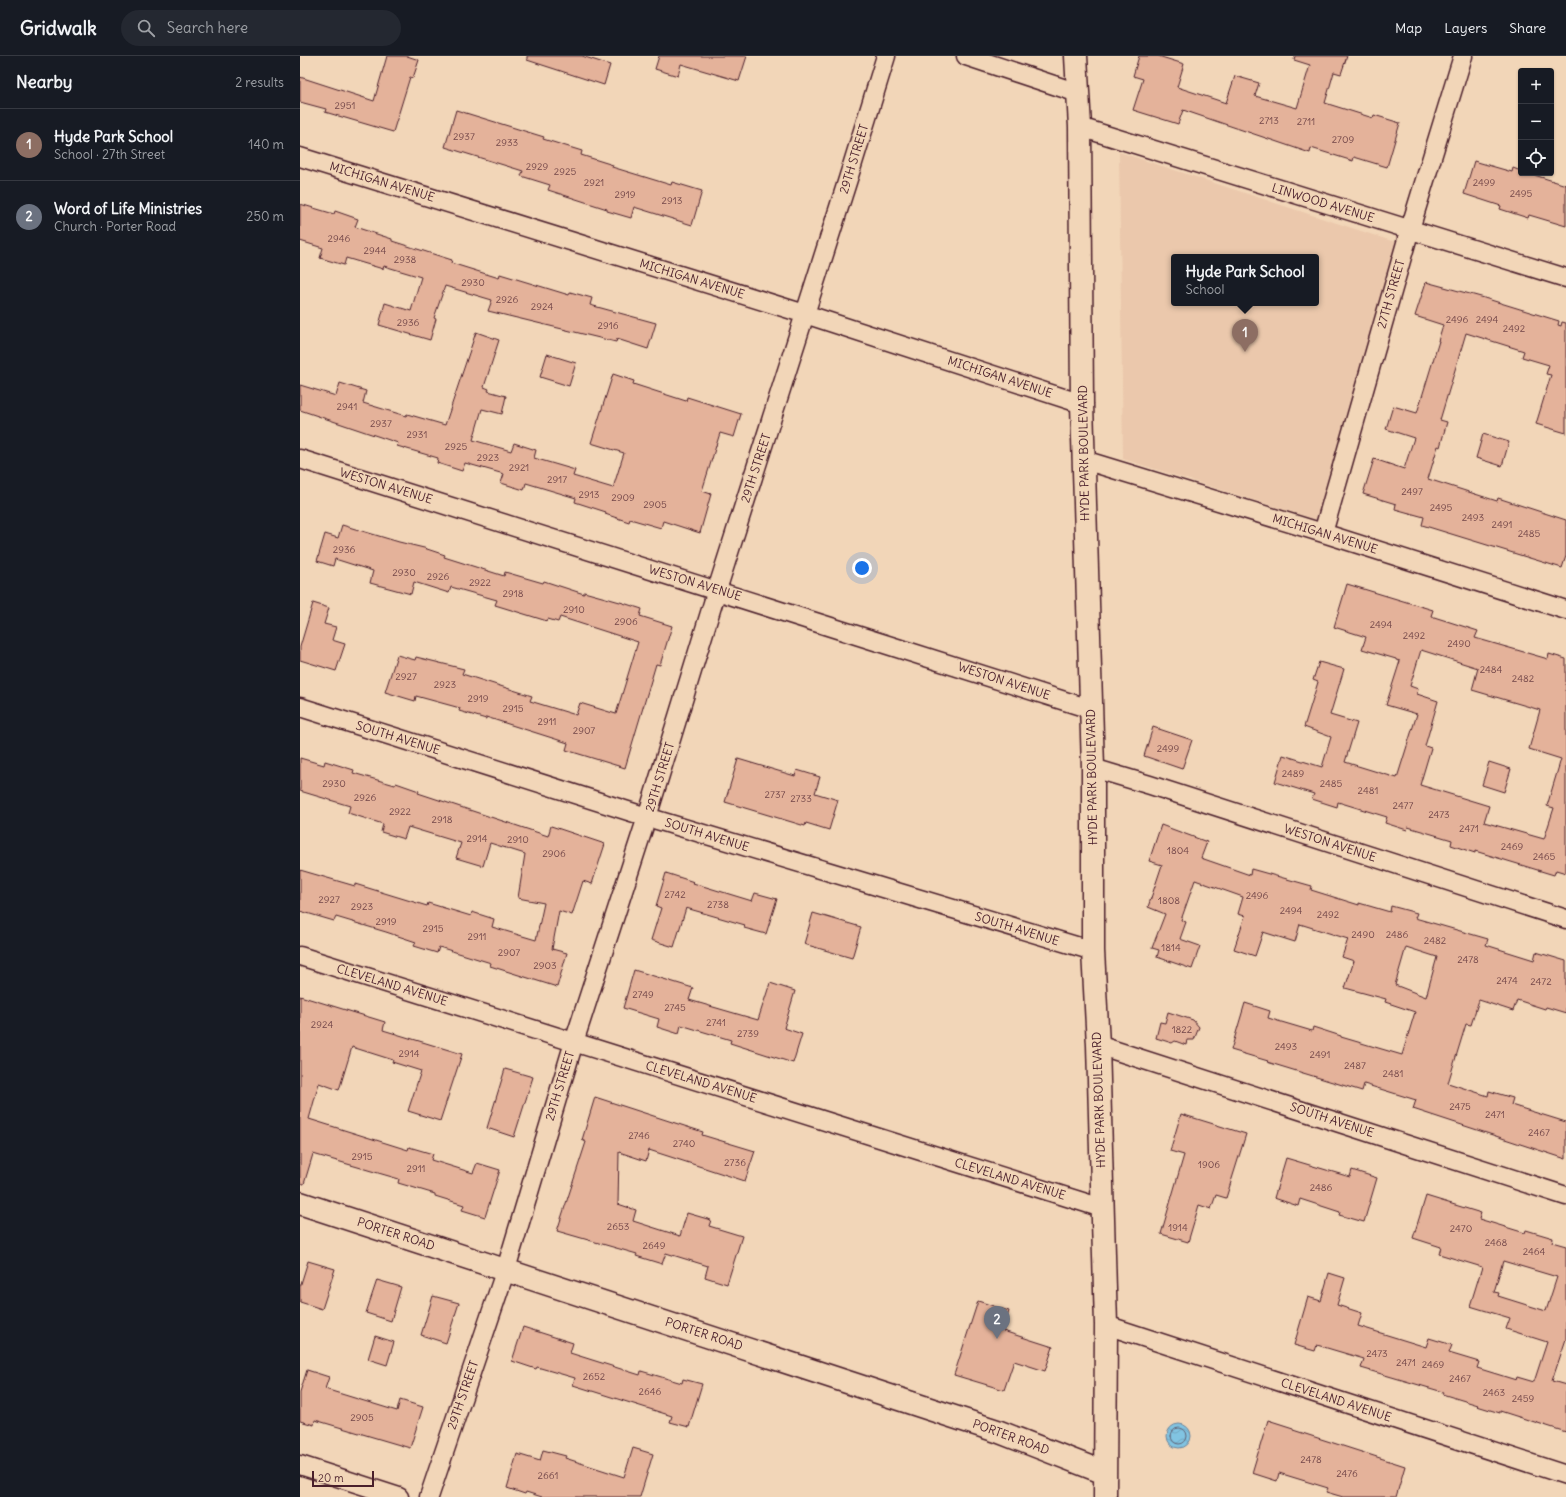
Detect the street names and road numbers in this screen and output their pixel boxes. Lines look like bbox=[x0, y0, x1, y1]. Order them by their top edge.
street label: 29TH STREET bbox=[836, 122, 871, 195]
street label: MICHIGAN AVENUE bbox=[328, 158, 437, 205]
street label: LINWOOD AVENUE bbox=[1270, 180, 1376, 225]
street label: MICHIGAN AVENUE bbox=[638, 255, 747, 302]
street label: 27TH STREET bbox=[1374, 258, 1408, 330]
street label: MICHIGAN AVENUE bbox=[946, 353, 1054, 401]
street label: HYDE PARK BOULEVARD bbox=[1075, 385, 1092, 521]
street label: 29TH STREET bbox=[737, 431, 774, 504]
street label: WESTON AVENUE bbox=[338, 464, 434, 507]
street label: MICHIGAN AVENUE bbox=[1271, 510, 1380, 557]
street label: WESTON AVENUE bbox=[647, 561, 743, 604]
street label: WESTON AVENUE bbox=[956, 659, 1052, 703]
street label: HYDE PARK BOULEVARD bbox=[1083, 709, 1100, 845]
street label: SOUTH AVENUE bbox=[354, 718, 442, 757]
street label: 29TH STREET bbox=[642, 740, 677, 813]
street label: SOUTH AVENUE bbox=[663, 815, 751, 854]
street label: WESTON AVENUE bbox=[1282, 821, 1378, 865]
street label: SOUTH AVENUE bbox=[973, 909, 1061, 948]
street label: CLEVELAND AVENUE bbox=[335, 960, 449, 1009]
street label: HYDE PARK BOULEVARD bbox=[1089, 1032, 1108, 1168]
street label: 29TH STREET bbox=[542, 1049, 577, 1122]
street label: CLEVELAND AVENUE bbox=[644, 1057, 758, 1106]
street label: SOUTH AVENUE bbox=[1288, 1099, 1376, 1140]
street label: CLEVELAND AVENUE bbox=[953, 1154, 1067, 1203]
street label: PORTER ROAD bbox=[355, 1214, 437, 1253]
street label: PORTER ROAD bbox=[663, 1314, 745, 1353]
street label: 29TH STREET bbox=[444, 1358, 481, 1431]
street label: CLEVELAND AVENUE bbox=[1279, 1375, 1393, 1424]
street label: PORTER ROAD bbox=[971, 1416, 1052, 1457]

